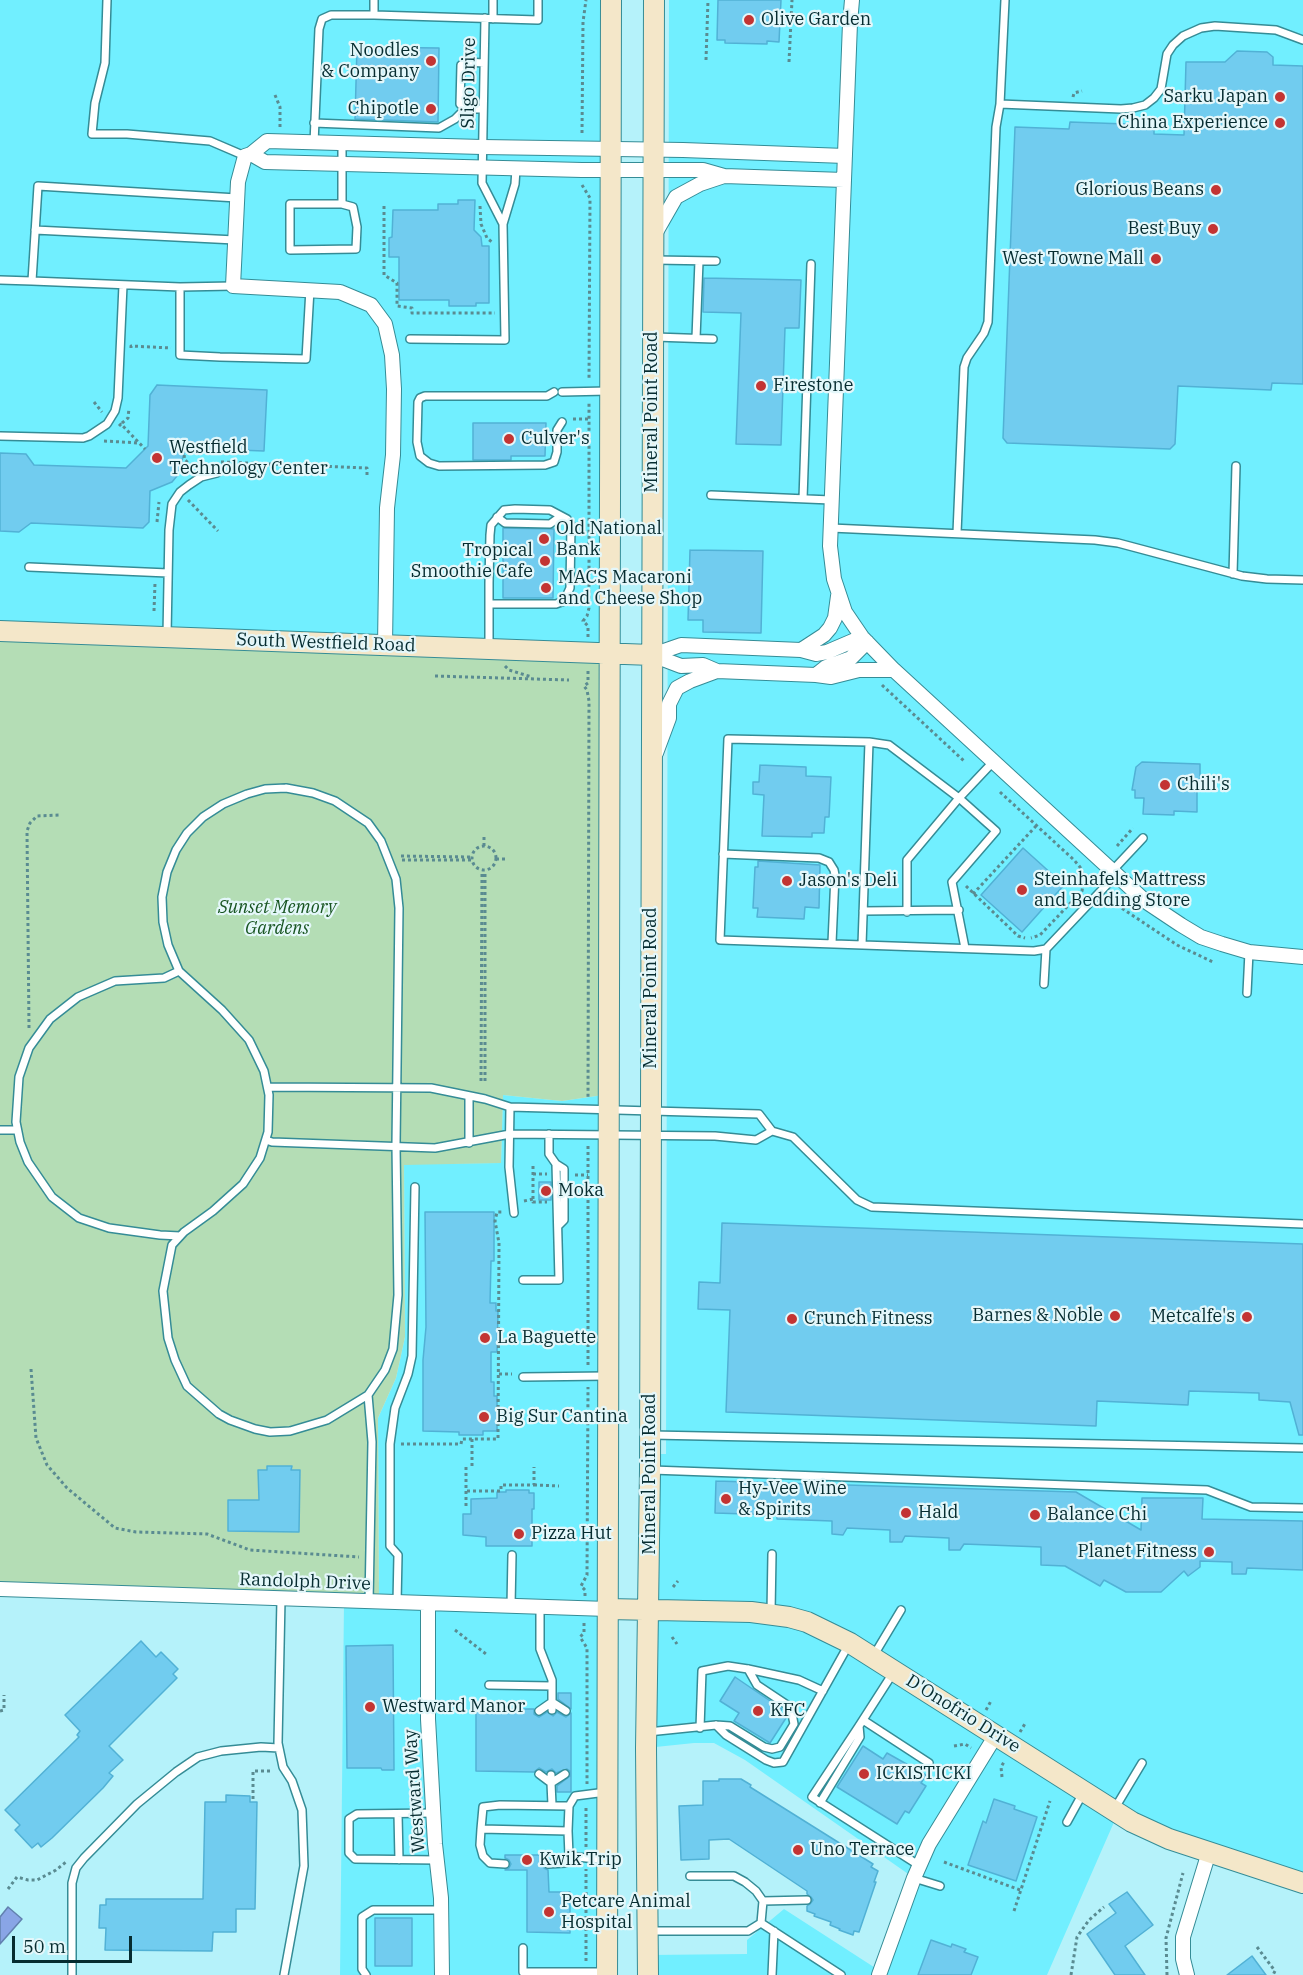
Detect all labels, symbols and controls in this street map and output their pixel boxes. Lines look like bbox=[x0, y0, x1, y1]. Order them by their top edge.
place label: Olive Garden bbox=[761, 9, 871, 31]
marker: Olive Garden bbox=[742, 13, 756, 27]
street label: Sligo Drive bbox=[457, 37, 481, 129]
place label: Noodles & Company bbox=[321, 40, 419, 82]
marker: Noodles & Company bbox=[424, 54, 438, 68]
place label: Sarku Japan bbox=[1163, 86, 1268, 108]
marker: Sarku Japan bbox=[1273, 90, 1287, 104]
place label: Chipotle bbox=[348, 98, 419, 120]
marker: Chipotle bbox=[424, 102, 438, 116]
place label: China Experience bbox=[1118, 112, 1268, 134]
marker: China Experience bbox=[1273, 116, 1287, 130]
place label: Glorious Beans bbox=[1076, 179, 1204, 201]
marker: Glorious Beans bbox=[1209, 183, 1223, 197]
place label: Best Buy bbox=[1127, 218, 1201, 240]
marker: Best Buy bbox=[1206, 222, 1220, 236]
place label: West Towne Mall bbox=[1002, 248, 1144, 270]
marker: West Towne Mall bbox=[1149, 252, 1163, 266]
street label: Mineral Point Road bbox=[641, 331, 663, 493]
place label: Firestone bbox=[773, 375, 853, 397]
marker: Firestone bbox=[754, 379, 768, 393]
place label: Culver's bbox=[521, 428, 590, 450]
marker: Culver's bbox=[502, 432, 516, 446]
place label: Westfield Technology Center bbox=[169, 437, 328, 480]
marker: Westfield Technology Center bbox=[150, 451, 164, 465]
place label: Old National Bank bbox=[556, 518, 662, 560]
marker: Old National Bank bbox=[537, 532, 551, 546]
place label: Tropical Smoothie Cafe bbox=[411, 540, 533, 582]
marker: Tropical Smoothie Cafe bbox=[538, 554, 552, 568]
place label: MACS Macaroni and Cheese Shop bbox=[558, 567, 702, 610]
marker: MACS Macaroni and Cheese Shop bbox=[539, 581, 553, 595]
street label: South Westfield Road bbox=[236, 629, 416, 657]
place label: Chili's bbox=[1177, 774, 1230, 796]
marker: Chili's bbox=[1158, 778, 1172, 792]
place label: Steinhafels Mattress and Bedding Store bbox=[1034, 869, 1206, 912]
place label: Jason's Deli bbox=[799, 870, 897, 892]
marker: Jason's Deli bbox=[780, 874, 794, 888]
marker: Steinhafels Mattress and Bedding Store bbox=[1015, 883, 1029, 897]
park label: Sunset Memory Gardens bbox=[218, 897, 336, 940]
street label: Mineral Point Road bbox=[640, 907, 662, 1069]
place label: Moka bbox=[558, 1180, 604, 1202]
marker: Moka bbox=[539, 1184, 553, 1198]
place label: Barnes & Noble bbox=[972, 1305, 1103, 1327]
place label: Metcalfe's bbox=[1150, 1306, 1235, 1328]
place label: Crunch Fitness bbox=[804, 1308, 933, 1330]
marker: Barnes & Noble bbox=[1108, 1309, 1122, 1323]
marker: Metcalfe's bbox=[1240, 1310, 1254, 1324]
marker: Crunch Fitness bbox=[785, 1312, 799, 1326]
place label: La Baguette bbox=[497, 1327, 596, 1349]
marker: La Baguette bbox=[478, 1331, 492, 1345]
street label: Mineral Point Road bbox=[639, 1393, 661, 1555]
place label: Big Sur Cantina bbox=[496, 1406, 628, 1428]
marker: Big Sur Cantina bbox=[477, 1410, 491, 1424]
place label: Hy-Vee Wine & Spirits bbox=[738, 1478, 847, 1520]
marker: Hy-Vee Wine & Spirits bbox=[719, 1492, 733, 1506]
place label: Hald bbox=[918, 1502, 958, 1524]
place label: Balance Chi bbox=[1047, 1504, 1147, 1526]
marker: Hald bbox=[899, 1506, 913, 1520]
marker: Balance Chi bbox=[1028, 1508, 1042, 1522]
place label: Pizza Hut bbox=[531, 1523, 612, 1545]
marker: Pizza Hut bbox=[512, 1527, 526, 1541]
place label: Planet Fitness bbox=[1077, 1541, 1197, 1563]
marker: Planet Fitness bbox=[1202, 1545, 1216, 1559]
street label: Randolph Drive bbox=[239, 1569, 371, 1595]
street label: D'Onofrio Drive bbox=[902, 1670, 1024, 1758]
place label: Westward Manor bbox=[382, 1696, 525, 1718]
marker: Westward Manor bbox=[363, 1700, 377, 1714]
place label: KFC bbox=[770, 1700, 805, 1722]
marker: KFC bbox=[751, 1704, 765, 1718]
street label: Westward Way bbox=[400, 1729, 430, 1853]
place label: ICKISTICKI bbox=[876, 1763, 972, 1785]
marker: ICKISTICKI bbox=[857, 1767, 871, 1781]
place label: Uno Terrace bbox=[810, 1839, 914, 1861]
marker: Uno Terrace bbox=[791, 1843, 805, 1857]
place label: Kwik Trip bbox=[539, 1849, 622, 1871]
marker: Kwik Trip bbox=[520, 1853, 534, 1867]
place label: Petcare Animal Hospital bbox=[561, 1891, 691, 1934]
marker: Petcare Animal Hospital bbox=[542, 1905, 556, 1919]
scale bar bbox=[15, 1924, 135, 1962]
text: 50 m bbox=[23, 1935, 66, 1958]

